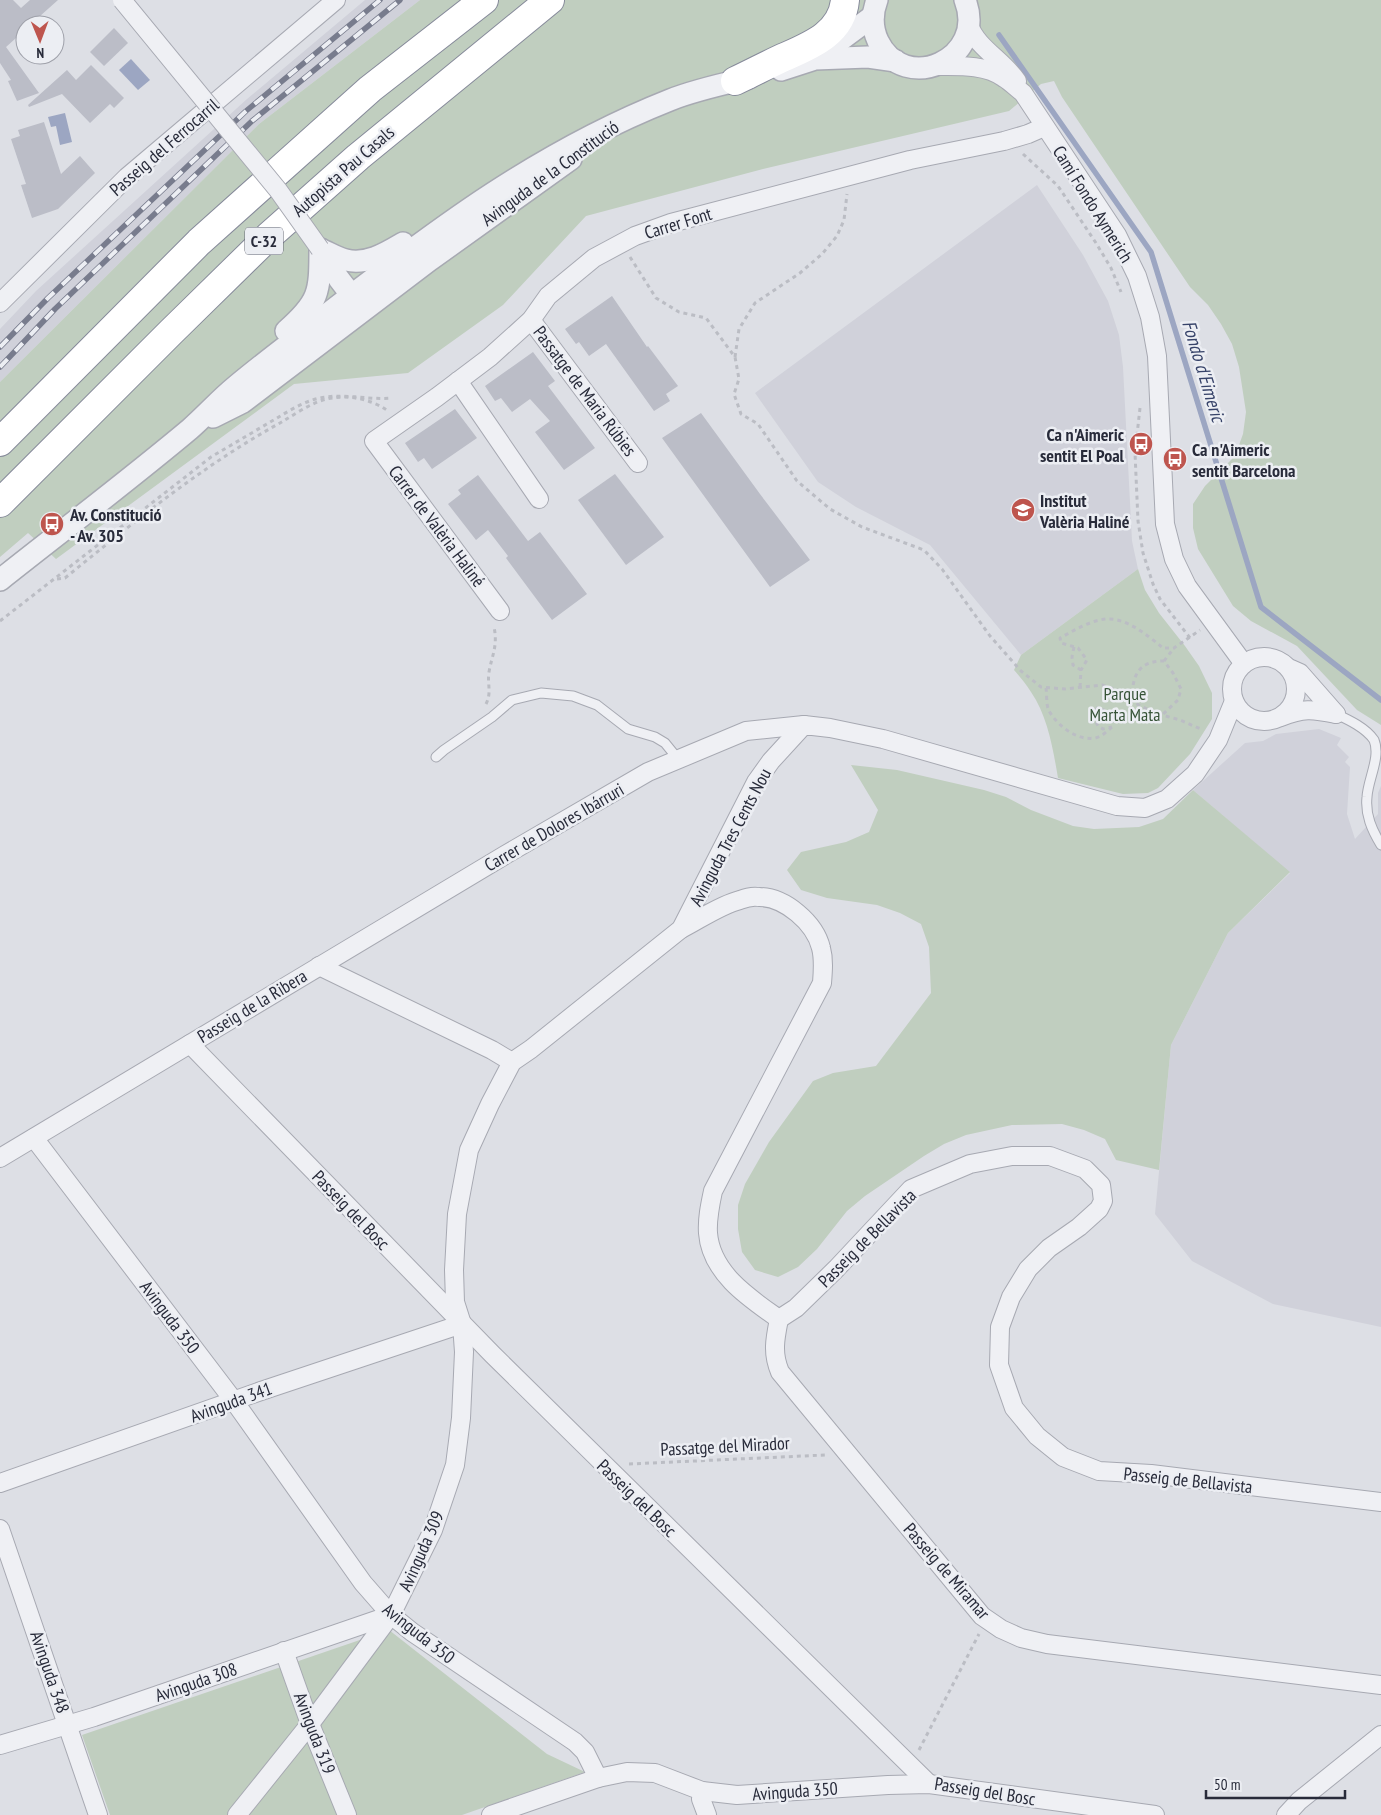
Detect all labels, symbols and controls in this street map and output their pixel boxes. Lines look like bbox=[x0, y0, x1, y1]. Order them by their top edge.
north arrow bbox=[15, 15, 65, 65]
text: N bbox=[36, 44, 44, 62]
street label: Passeig del Ferrocarril bbox=[105, 93, 224, 201]
street label: Avinguda de la Constitució bbox=[477, 115, 624, 231]
street label: Autopista Pau Casals bbox=[287, 120, 399, 222]
street label: Camí Fondo Aymerich bbox=[1048, 141, 1138, 267]
street label: Carrer Font bbox=[641, 202, 715, 244]
road number: C-32 bbox=[245, 228, 283, 255]
water label: Fondo d'Eimeric bbox=[1177, 317, 1231, 427]
street label: Passatge de Maria Rúbies bbox=[528, 321, 642, 461]
place label: Ca n'Aimeric sentit El Poal bbox=[1040, 423, 1125, 467]
bus stop icon: Ca n'Aimeric sentit El Poal bbox=[1128, 431, 1154, 457]
place label: Ca n'Aimeric sentit Barcelona bbox=[1192, 438, 1296, 482]
bus stop icon: Ca n'Aimeric sentit Barcelona bbox=[1162, 446, 1188, 472]
street label: Carrer de Valèria Haliné bbox=[384, 461, 490, 591]
place label: Institut Valèria Haliné bbox=[1039, 489, 1130, 533]
school or university icon: Institut Valèria Haliné bbox=[1010, 497, 1036, 523]
place label: Av. Constitució - Av. 305 bbox=[69, 503, 161, 547]
bus stop icon: Av. Constitució - Av. 305 bbox=[39, 511, 65, 537]
park label: Parque Marta Mata bbox=[1090, 682, 1160, 726]
street label: Avinguda Tres Cents Nou bbox=[684, 764, 776, 910]
street label: Carrer de Dolores Ibárruri bbox=[480, 778, 628, 876]
street label: Passeig de la Ribera bbox=[193, 964, 311, 1048]
street label: Passeig del Bosc bbox=[307, 1165, 395, 1255]
street label: Passeig de Bellavista bbox=[813, 1184, 921, 1292]
street label: Avinguda 350 bbox=[135, 1276, 205, 1358]
street label: Avinguda 341 bbox=[187, 1377, 275, 1427]
street label: Passatge del Mirador bbox=[660, 1431, 790, 1461]
street label: Passeig del Bosc bbox=[592, 1454, 682, 1542]
street label: Passeig de Bellavista bbox=[1122, 1462, 1254, 1498]
street label: Avinguda 309 bbox=[393, 1507, 449, 1595]
street label: Passeig de Miramar bbox=[899, 1518, 995, 1624]
street label: Avinguda 350 bbox=[378, 1598, 460, 1668]
street label: Avinguda 348 bbox=[25, 1628, 75, 1716]
street label: Avinguda 308 bbox=[152, 1657, 240, 1707]
street label: Avinguda 319 bbox=[289, 1689, 341, 1777]
scale bar bbox=[1206, 1768, 1345, 1800]
street label: Passeig del Bosc bbox=[933, 1772, 1038, 1810]
text: 50 m bbox=[1214, 1775, 1240, 1794]
street label: Avinguda 350 bbox=[752, 1777, 838, 1805]

